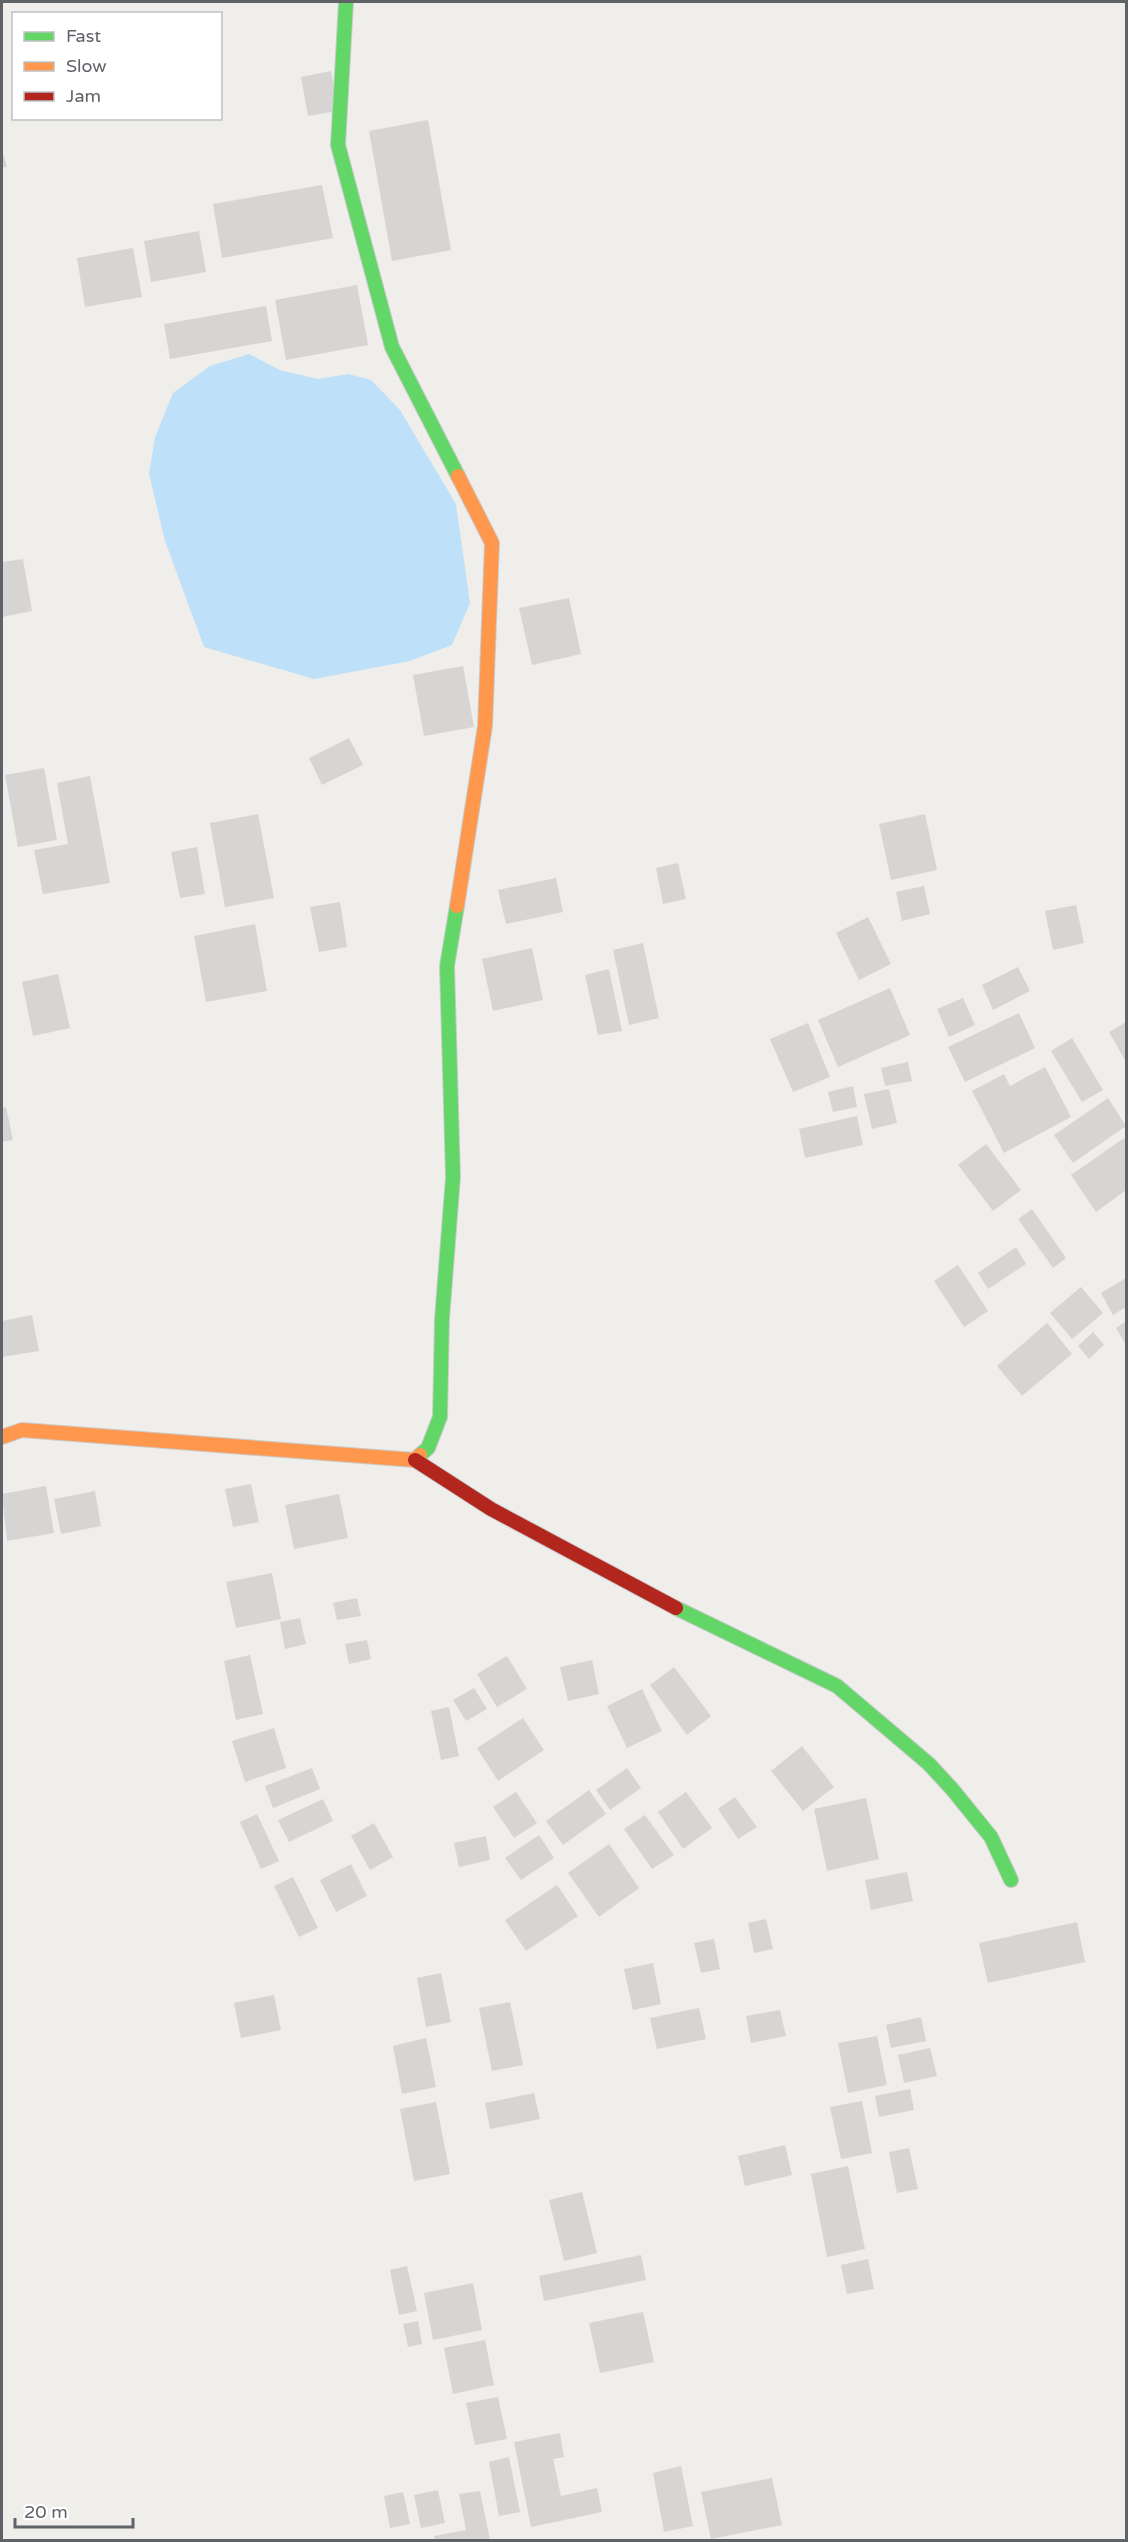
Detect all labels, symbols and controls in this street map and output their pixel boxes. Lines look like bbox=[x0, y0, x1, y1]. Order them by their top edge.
legend bbox=[12, 12, 222, 120]
text: Fast bbox=[66, 25, 101, 47]
text: Slow bbox=[66, 55, 107, 77]
text: Jam bbox=[66, 85, 101, 107]
scale bar bbox=[15, 2491, 134, 2529]
text: 20 m bbox=[24, 2501, 68, 2523]

